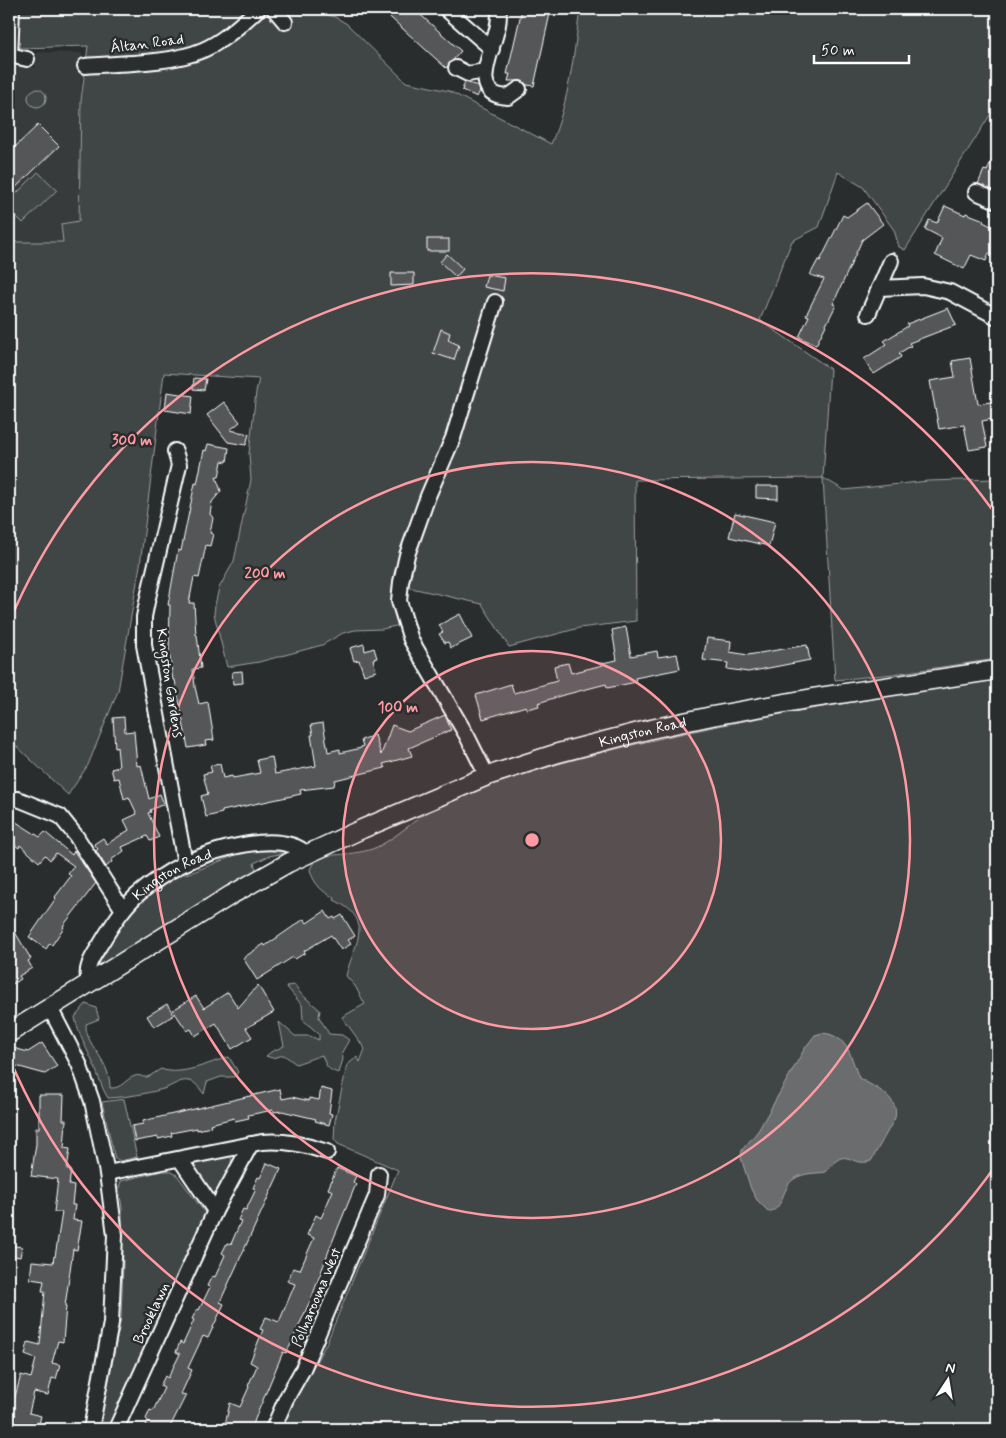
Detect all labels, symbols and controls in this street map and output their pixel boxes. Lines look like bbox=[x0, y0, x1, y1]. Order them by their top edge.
street label: Áltan Road bbox=[109, 29, 185, 58]
scale bar bbox=[814, 32, 908, 64]
text: 50 m bbox=[821, 41, 855, 61]
text: 300 m bbox=[112, 431, 152, 451]
text: 200 m bbox=[245, 564, 286, 584]
street label: Kingston Gardens bbox=[150, 627, 188, 739]
text: 100 m bbox=[378, 698, 418, 718]
street label: Kingston Road bbox=[597, 713, 689, 753]
centre of rings bbox=[523, 831, 541, 849]
street label: Kingston Road bbox=[129, 845, 215, 906]
street label: Pollnarooma West bbox=[287, 1244, 347, 1350]
street label: Brooklawn bbox=[129, 1279, 175, 1347]
north arrow bbox=[924, 1356, 974, 1406]
text: N bbox=[944, 1358, 957, 1378]

